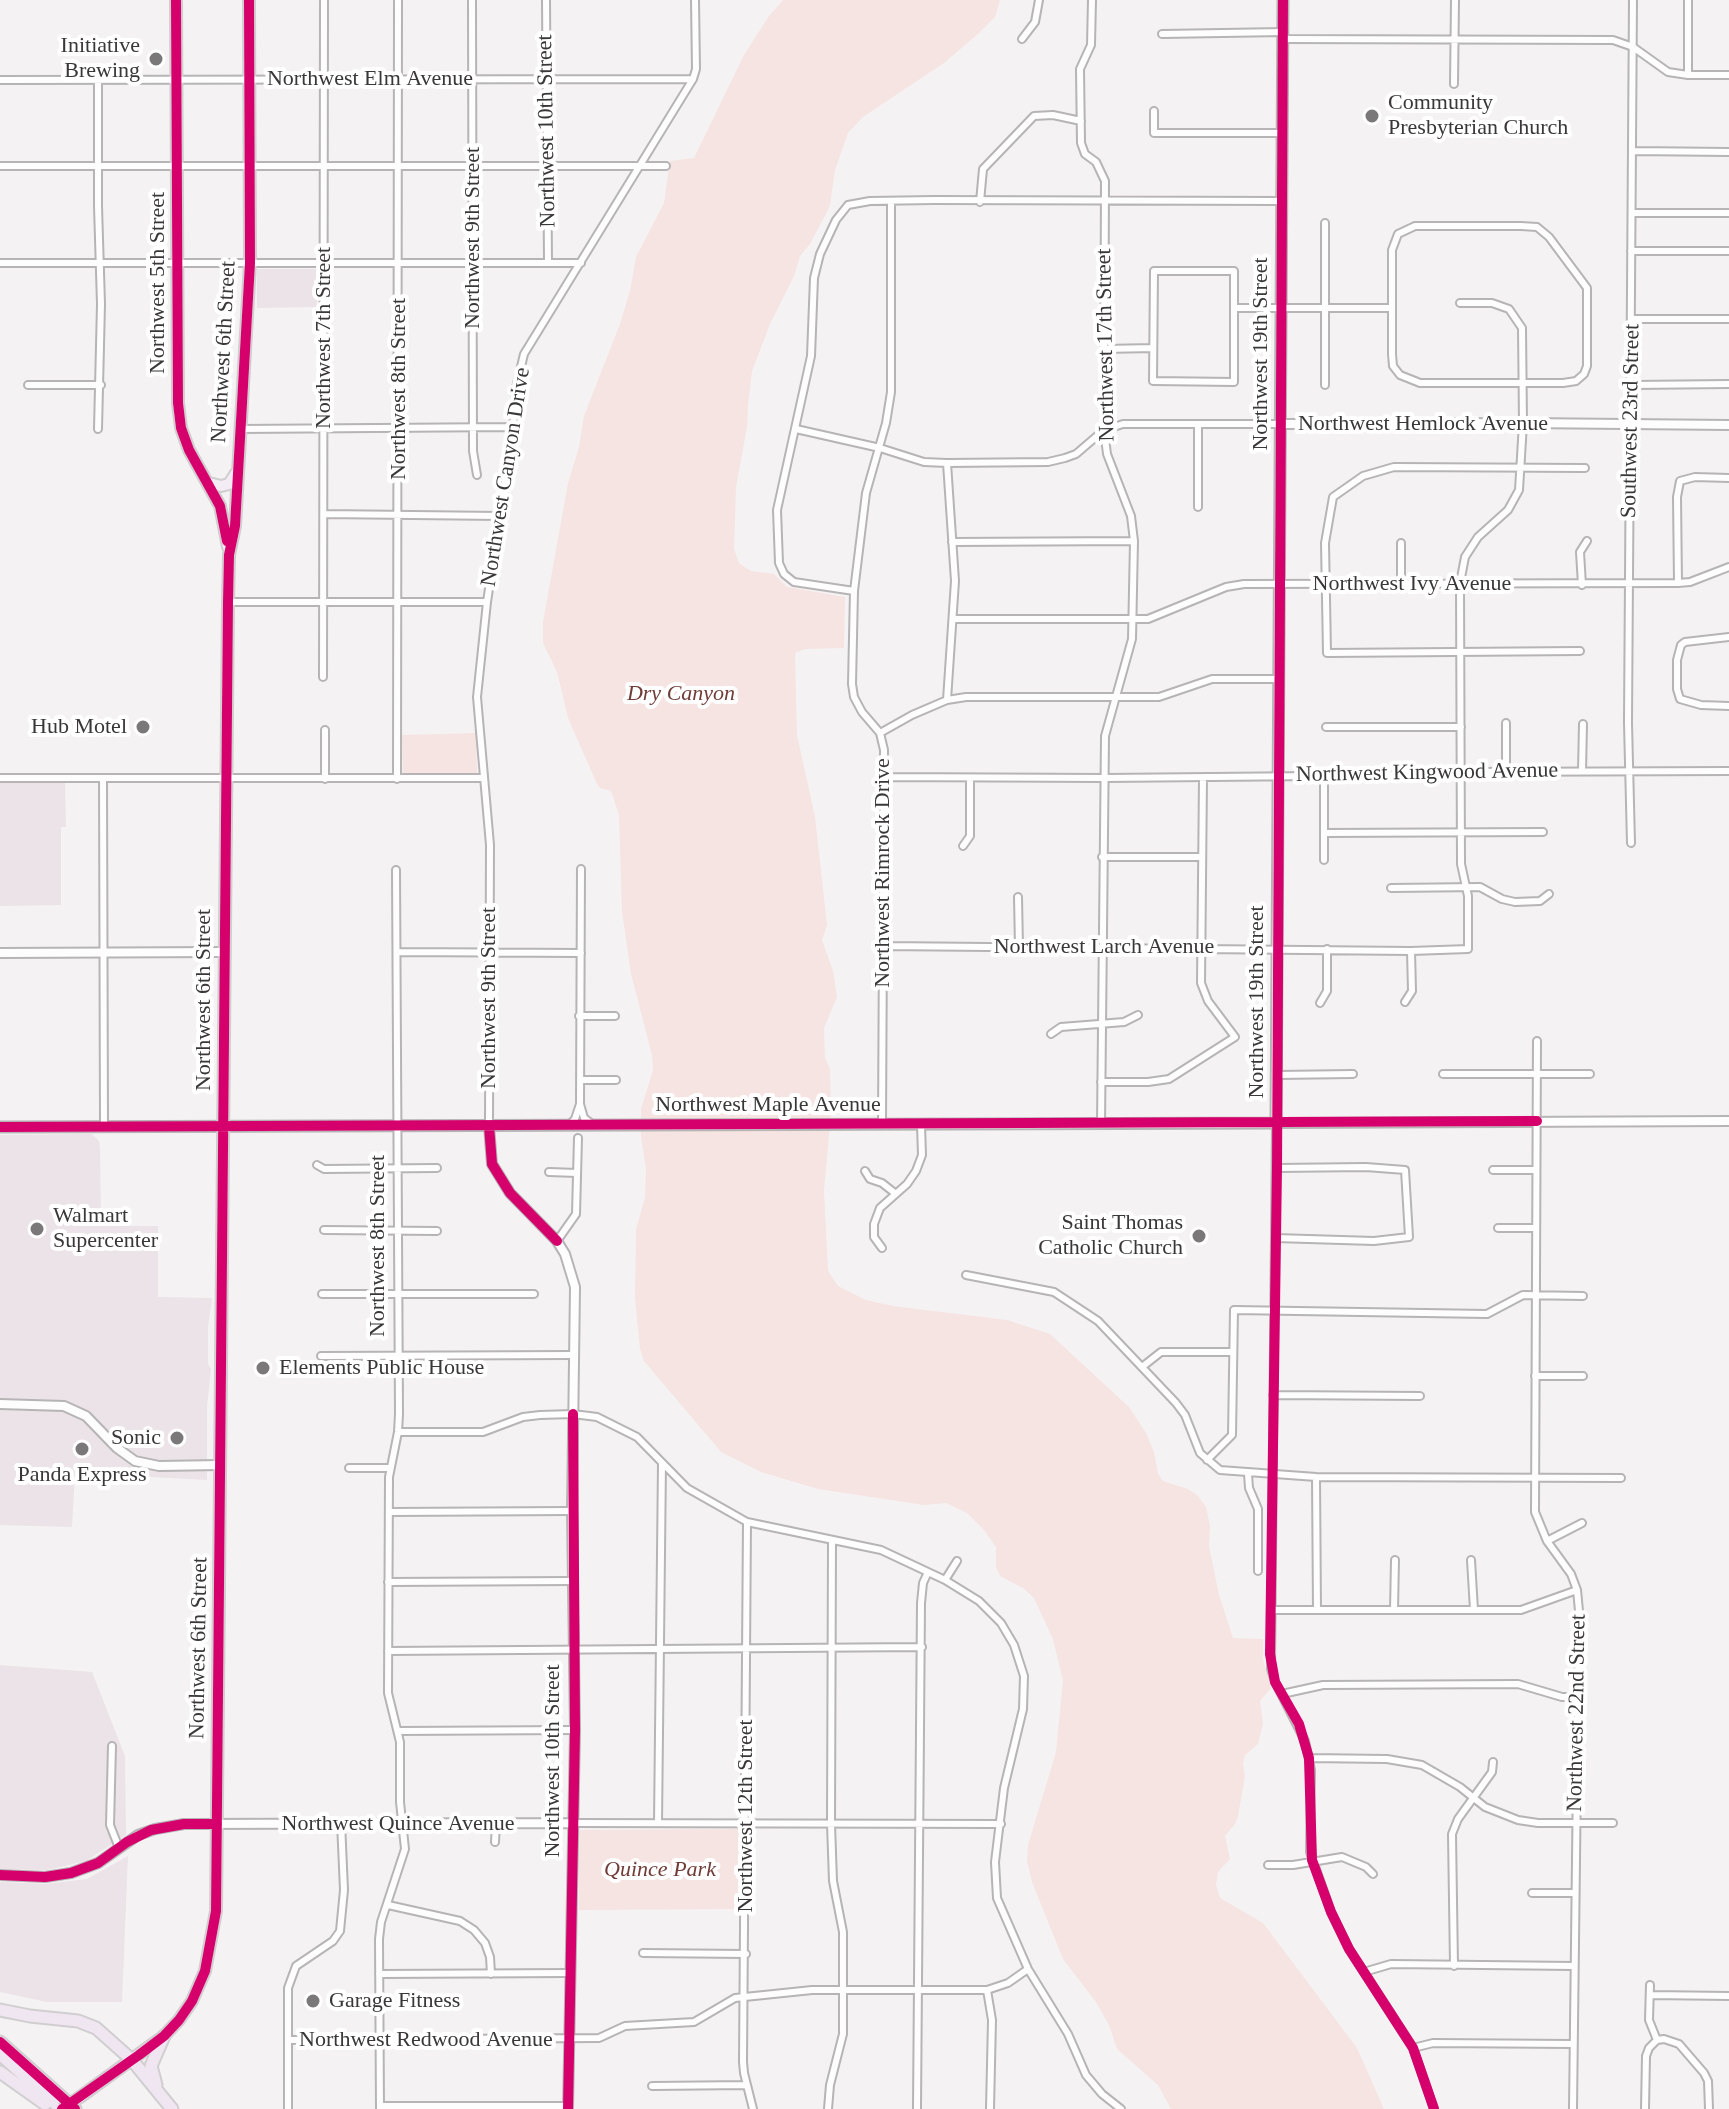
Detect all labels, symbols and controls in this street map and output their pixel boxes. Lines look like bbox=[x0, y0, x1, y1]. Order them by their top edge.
place label: Initiative Brewing bbox=[61, 33, 140, 84]
street label: Northwest 10th Street bbox=[532, 34, 562, 228]
marker: Initiative Brewing bbox=[147, 50, 165, 68]
street label: Northwest Elm Avenue bbox=[267, 66, 473, 92]
place label: Community Presbyterian Church bbox=[1388, 90, 1568, 142]
marker: Community Presbyterian Church bbox=[1363, 107, 1381, 125]
street label: Northwest 9th Street bbox=[460, 147, 486, 329]
street label: Northwest 5th Street bbox=[145, 192, 171, 374]
street label: Northwest 7th Street bbox=[311, 247, 337, 429]
street label: Northwest 17th Street bbox=[1091, 248, 1121, 442]
street label: Northwest 19th Street bbox=[1248, 257, 1274, 451]
street label: Northwest 6th Street bbox=[206, 260, 242, 444]
street label: Northwest 8th Street bbox=[386, 298, 412, 480]
street label: Southwest 23rd Street bbox=[1616, 324, 1646, 518]
street label: Northwest Canyon Drive bbox=[476, 366, 536, 588]
street label: Northwest Hemlock Avenue bbox=[1298, 411, 1548, 437]
street label: Northwest Ivy Avenue bbox=[1313, 571, 1511, 597]
park label: Dry Canyon bbox=[627, 681, 735, 707]
place label: Hub Motel bbox=[31, 714, 127, 740]
marker: Hub Motel bbox=[134, 718, 152, 736]
street label: Northwest Rimrock Drive bbox=[870, 758, 896, 988]
street label: Northwest Kingwood Avenue bbox=[1296, 758, 1558, 788]
street label: Northwest 19th Street bbox=[1244, 905, 1270, 1099]
street label: Northwest 9th Street bbox=[476, 907, 502, 1089]
street label: Northwest 6th Street bbox=[191, 909, 217, 1091]
street label: Northwest Larch Avenue bbox=[994, 934, 1214, 960]
street label: Northwest Maple Avenue bbox=[655, 1092, 881, 1118]
street label: Northwest 8th Street bbox=[365, 1155, 391, 1337]
place label: Walmart Supercenter bbox=[53, 1203, 158, 1254]
place label: Saint Thomas Catholic Church bbox=[1038, 1210, 1183, 1262]
marker: Walmart Supercenter bbox=[28, 1220, 46, 1238]
marker: Saint Thomas Catholic Church bbox=[1190, 1227, 1208, 1245]
place label: Elements Public House bbox=[279, 1355, 484, 1381]
marker: Elements Public House bbox=[254, 1359, 272, 1377]
place label: Sonic bbox=[111, 1425, 161, 1451]
marker: Sonic bbox=[168, 1429, 186, 1447]
marker: Panda Express bbox=[73, 1440, 91, 1458]
place label: Panda Express bbox=[18, 1462, 146, 1488]
street label: Northwest 6th Street bbox=[184, 1557, 214, 1739]
street label: Northwest 22nd Street bbox=[1562, 1614, 1592, 1812]
street label: Northwest 10th Street bbox=[540, 1664, 566, 1858]
street label: Northwest 12th Street bbox=[733, 1719, 759, 1913]
street label: Northwest Quince Avenue bbox=[282, 1811, 514, 1837]
park label: Quince Park bbox=[604, 1857, 716, 1883]
place label: Garage Fitness bbox=[329, 1988, 460, 2014]
marker: Garage Fitness bbox=[304, 1992, 322, 2010]
street label: Northwest Redwood Avenue bbox=[299, 2027, 553, 2053]

